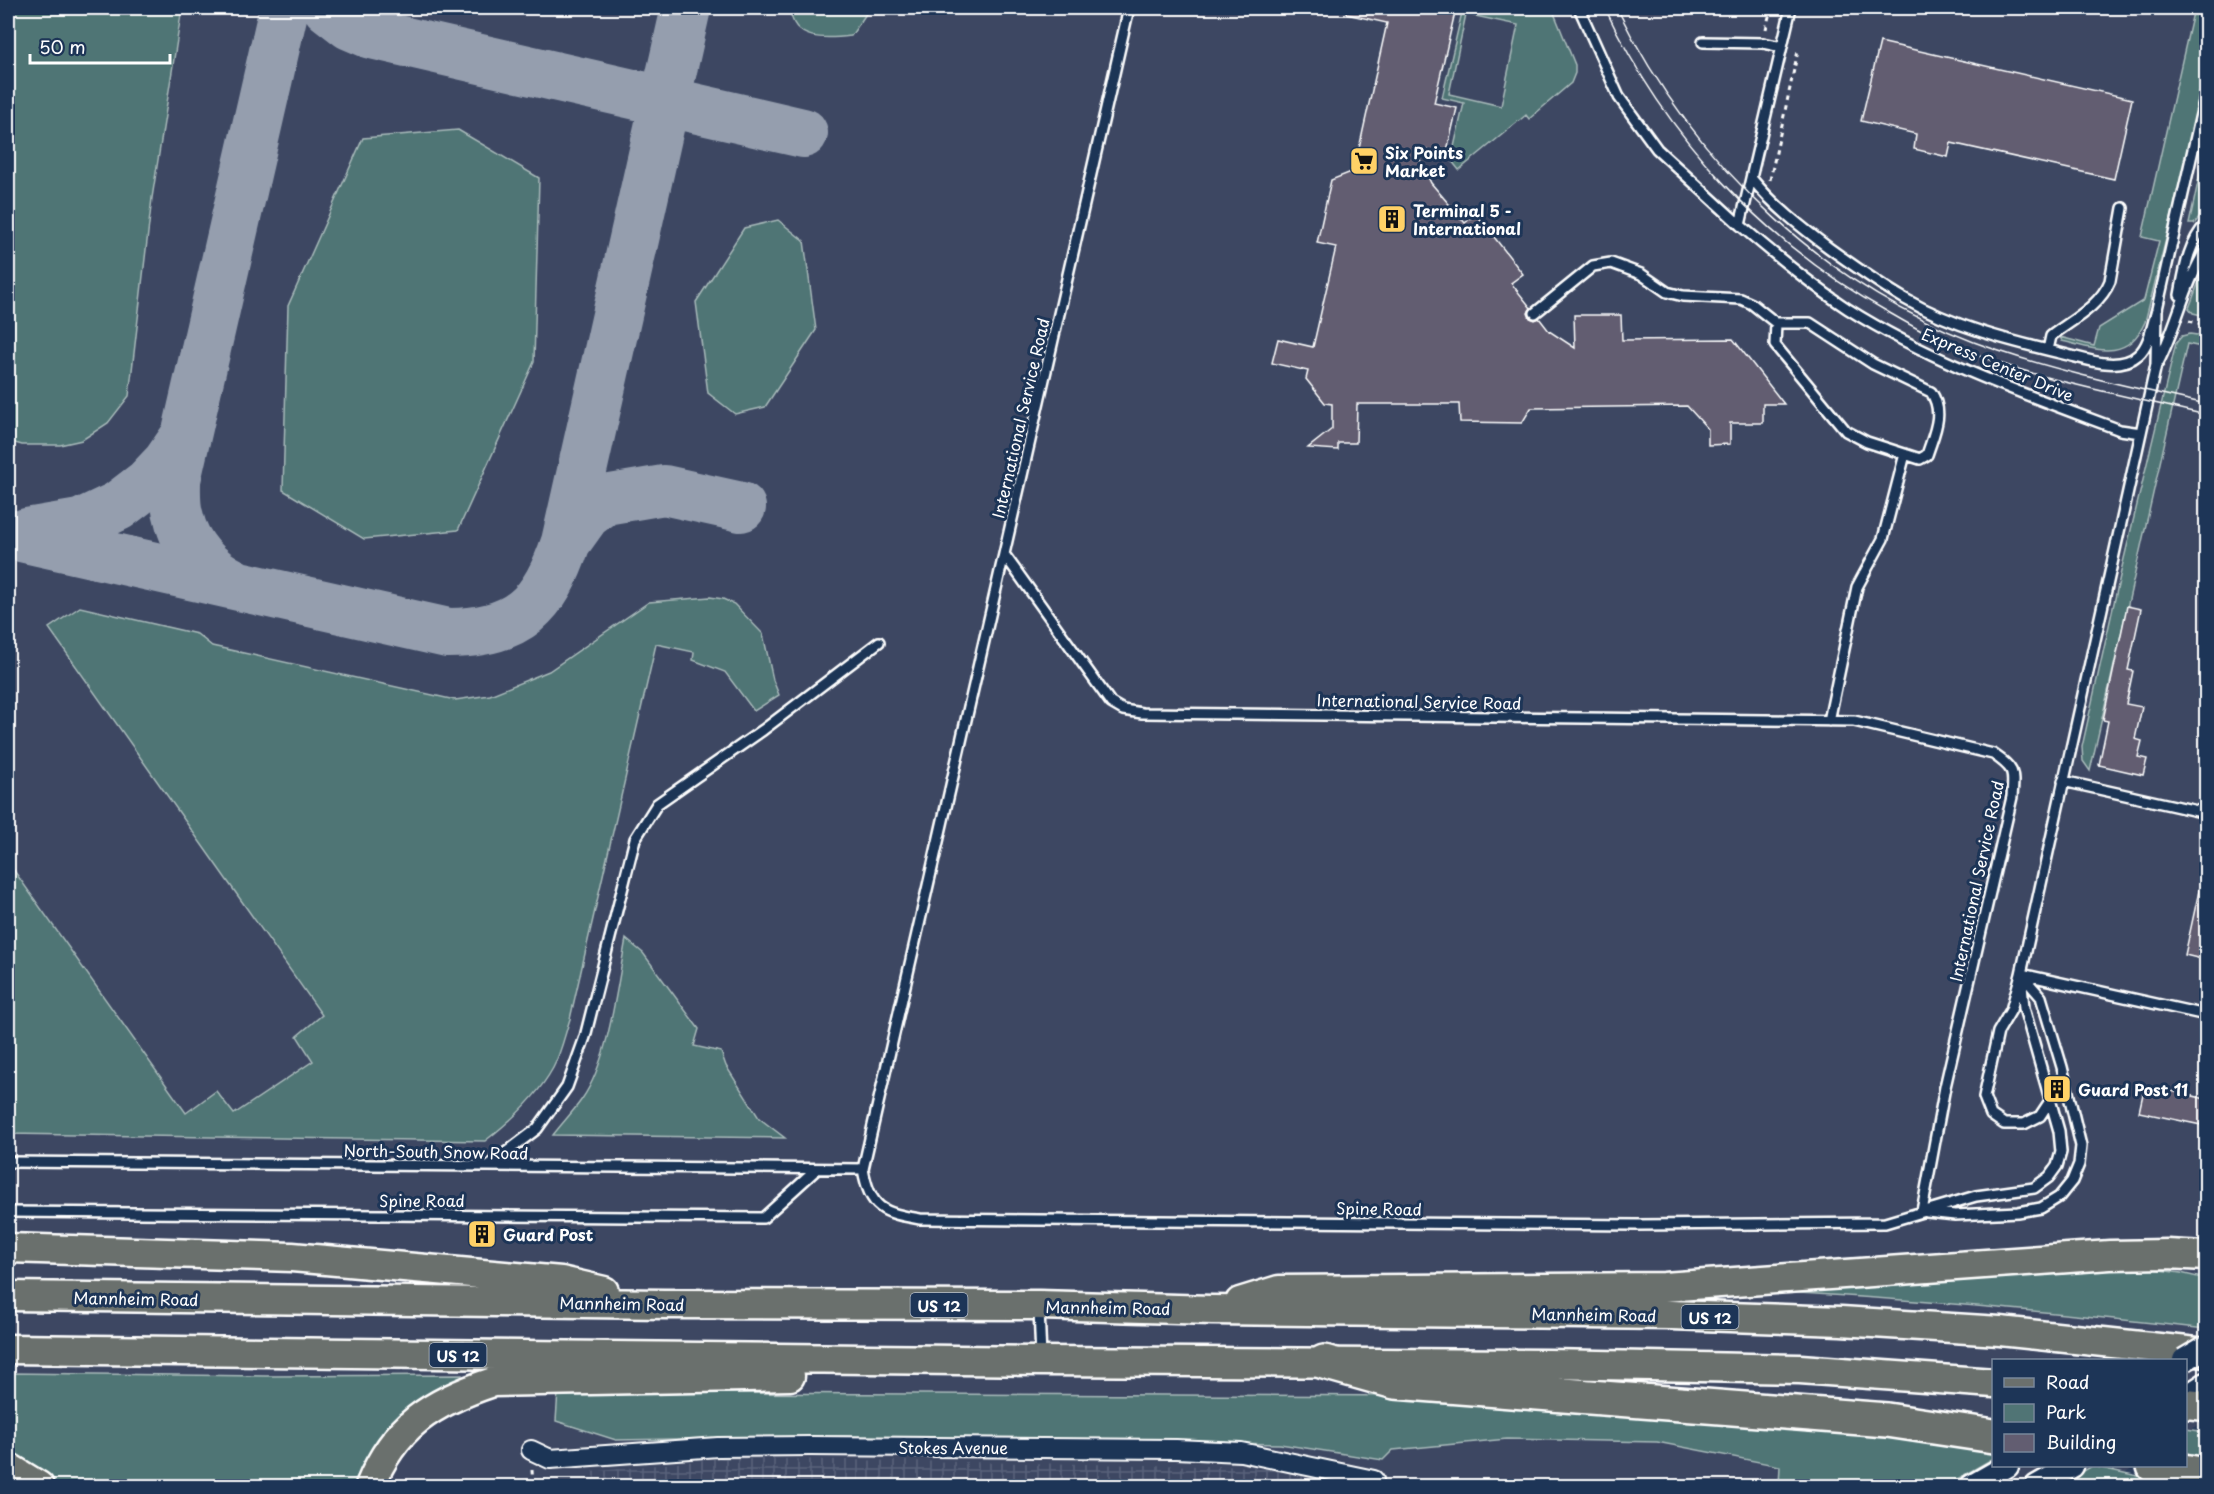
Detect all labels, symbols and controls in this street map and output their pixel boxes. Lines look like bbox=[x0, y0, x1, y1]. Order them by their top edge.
scale bar bbox=[30, 27, 170, 65]
text: 50 m bbox=[39, 33, 86, 60]
place label: Six Points Market bbox=[1385, 140, 1463, 182]
supermarket icon: Six Points Market bbox=[1348, 145, 1380, 177]
place label: Terminal 5 - International bbox=[1413, 198, 1521, 240]
building icon: Terminal 5 - International bbox=[1376, 203, 1408, 235]
street label: International Service Road bbox=[985, 315, 1055, 521]
street label: Express Center Drive bbox=[1918, 321, 2078, 407]
street label: International Service Road bbox=[1316, 687, 1522, 715]
street label: International Service Road bbox=[1943, 778, 2009, 984]
building icon: Guard Post 11 bbox=[2041, 1073, 2073, 1105]
place label: Guard Post 11 bbox=[2078, 1077, 2188, 1101]
street label: North-South Snow Road bbox=[343, 1137, 529, 1165]
street label: Spine Road bbox=[379, 1188, 465, 1212]
street label: Spine Road bbox=[1336, 1195, 1422, 1221]
building icon: Guard Post bbox=[466, 1218, 498, 1250]
place label: Guard Post bbox=[503, 1222, 594, 1246]
street label: Mannheim Road bbox=[73, 1285, 199, 1311]
street label: Mannheim Road bbox=[559, 1290, 685, 1316]
road number: US 12 bbox=[910, 1293, 968, 1317]
street label: Mannheim Road bbox=[1045, 1294, 1171, 1320]
street label: Mannheim Road bbox=[1531, 1301, 1657, 1327]
road number: US 12 bbox=[1682, 1305, 1738, 1329]
road number: US 12 bbox=[430, 1343, 486, 1367]
legend bbox=[1992, 1359, 2187, 1467]
text: Road bbox=[2046, 1368, 2090, 1395]
text: Park bbox=[2046, 1398, 2086, 1425]
text: Building bbox=[2046, 1428, 2116, 1455]
street label: Stokes Avenue bbox=[898, 1435, 1008, 1459]

